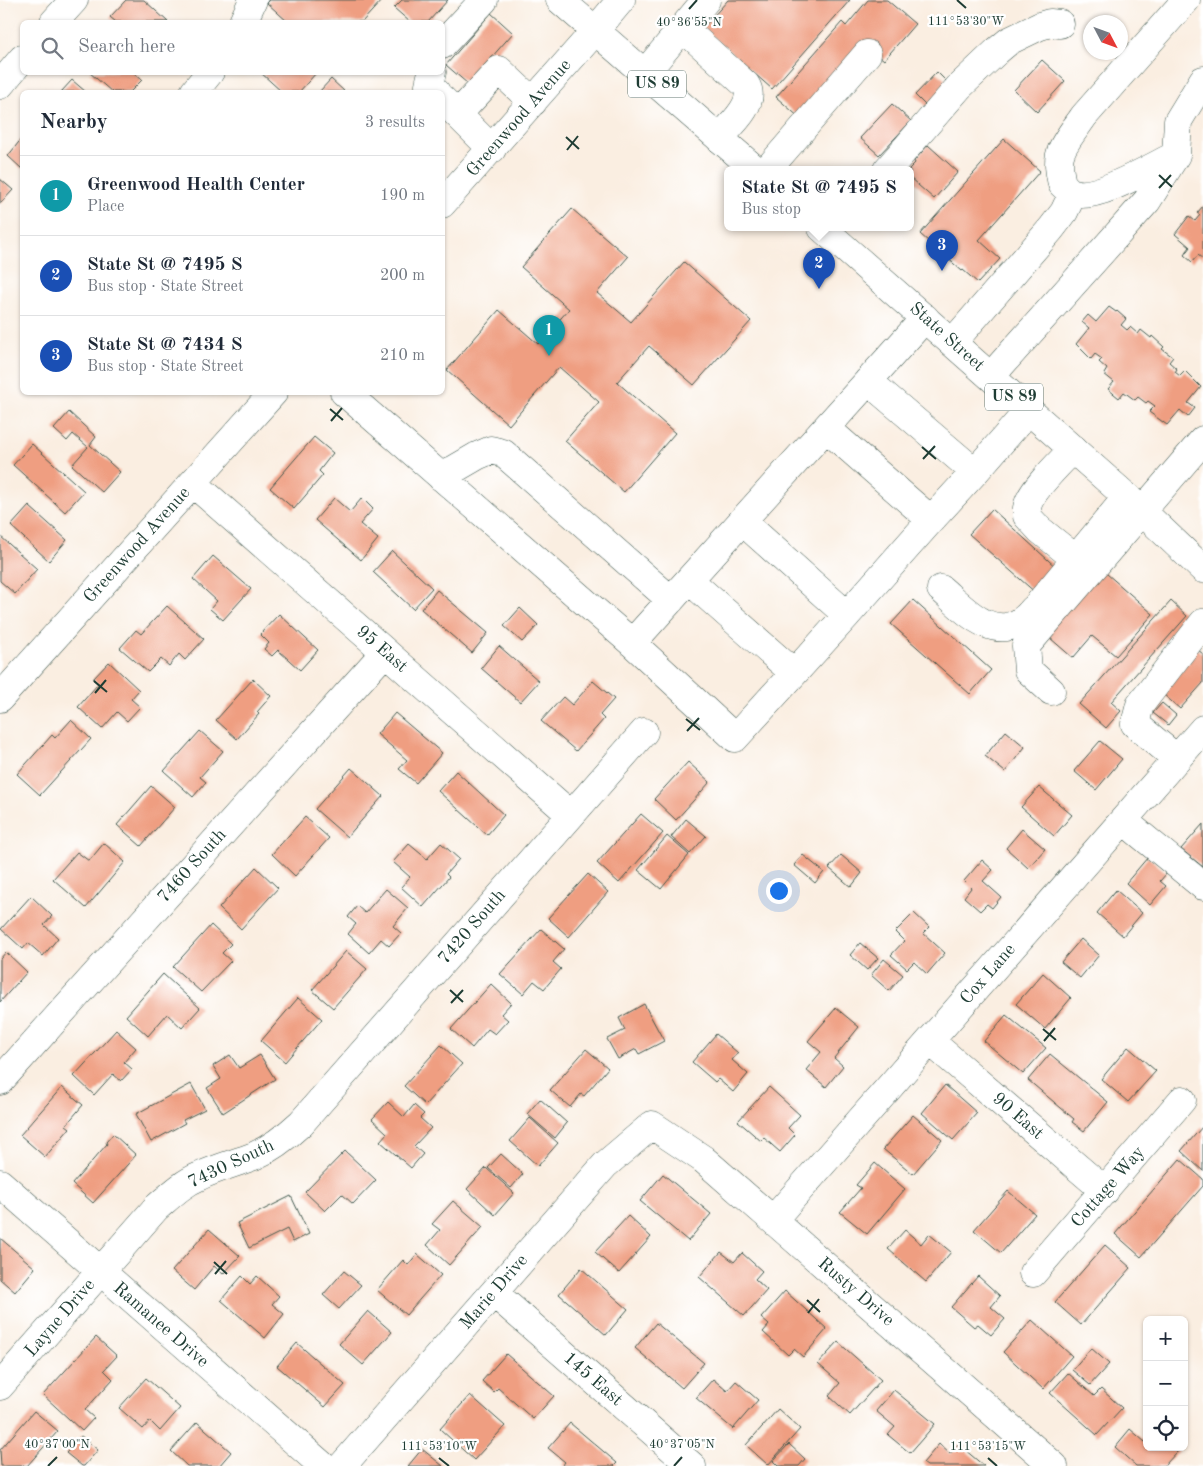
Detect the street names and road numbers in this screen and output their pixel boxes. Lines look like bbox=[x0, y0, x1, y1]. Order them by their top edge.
street label: Greenwood Avenue bbox=[463, 56, 575, 180]
road number: US 89 bbox=[628, 70, 686, 98]
street label: State Street bbox=[906, 299, 988, 375]
road number: US 89 bbox=[985, 384, 1043, 411]
street label: Greenwood Avenue bbox=[80, 484, 194, 606]
street label: 95 East bbox=[353, 622, 411, 676]
street label: 7460 South bbox=[154, 825, 230, 906]
street label: 7420 South bbox=[435, 886, 509, 968]
street label: Cox Lane bbox=[957, 940, 1019, 1008]
street label: 90 East bbox=[989, 1089, 1047, 1143]
street label: 7430 South bbox=[185, 1136, 277, 1192]
street label: Cottage Way bbox=[1068, 1142, 1148, 1231]
street label: Marie Drive bbox=[457, 1251, 531, 1333]
street label: Rusty Drive bbox=[814, 1254, 898, 1330]
street label: Layne Drive bbox=[22, 1276, 98, 1360]
street label: Ramanee Drive bbox=[110, 1279, 212, 1371]
street label: 145 East bbox=[560, 1349, 626, 1409]

